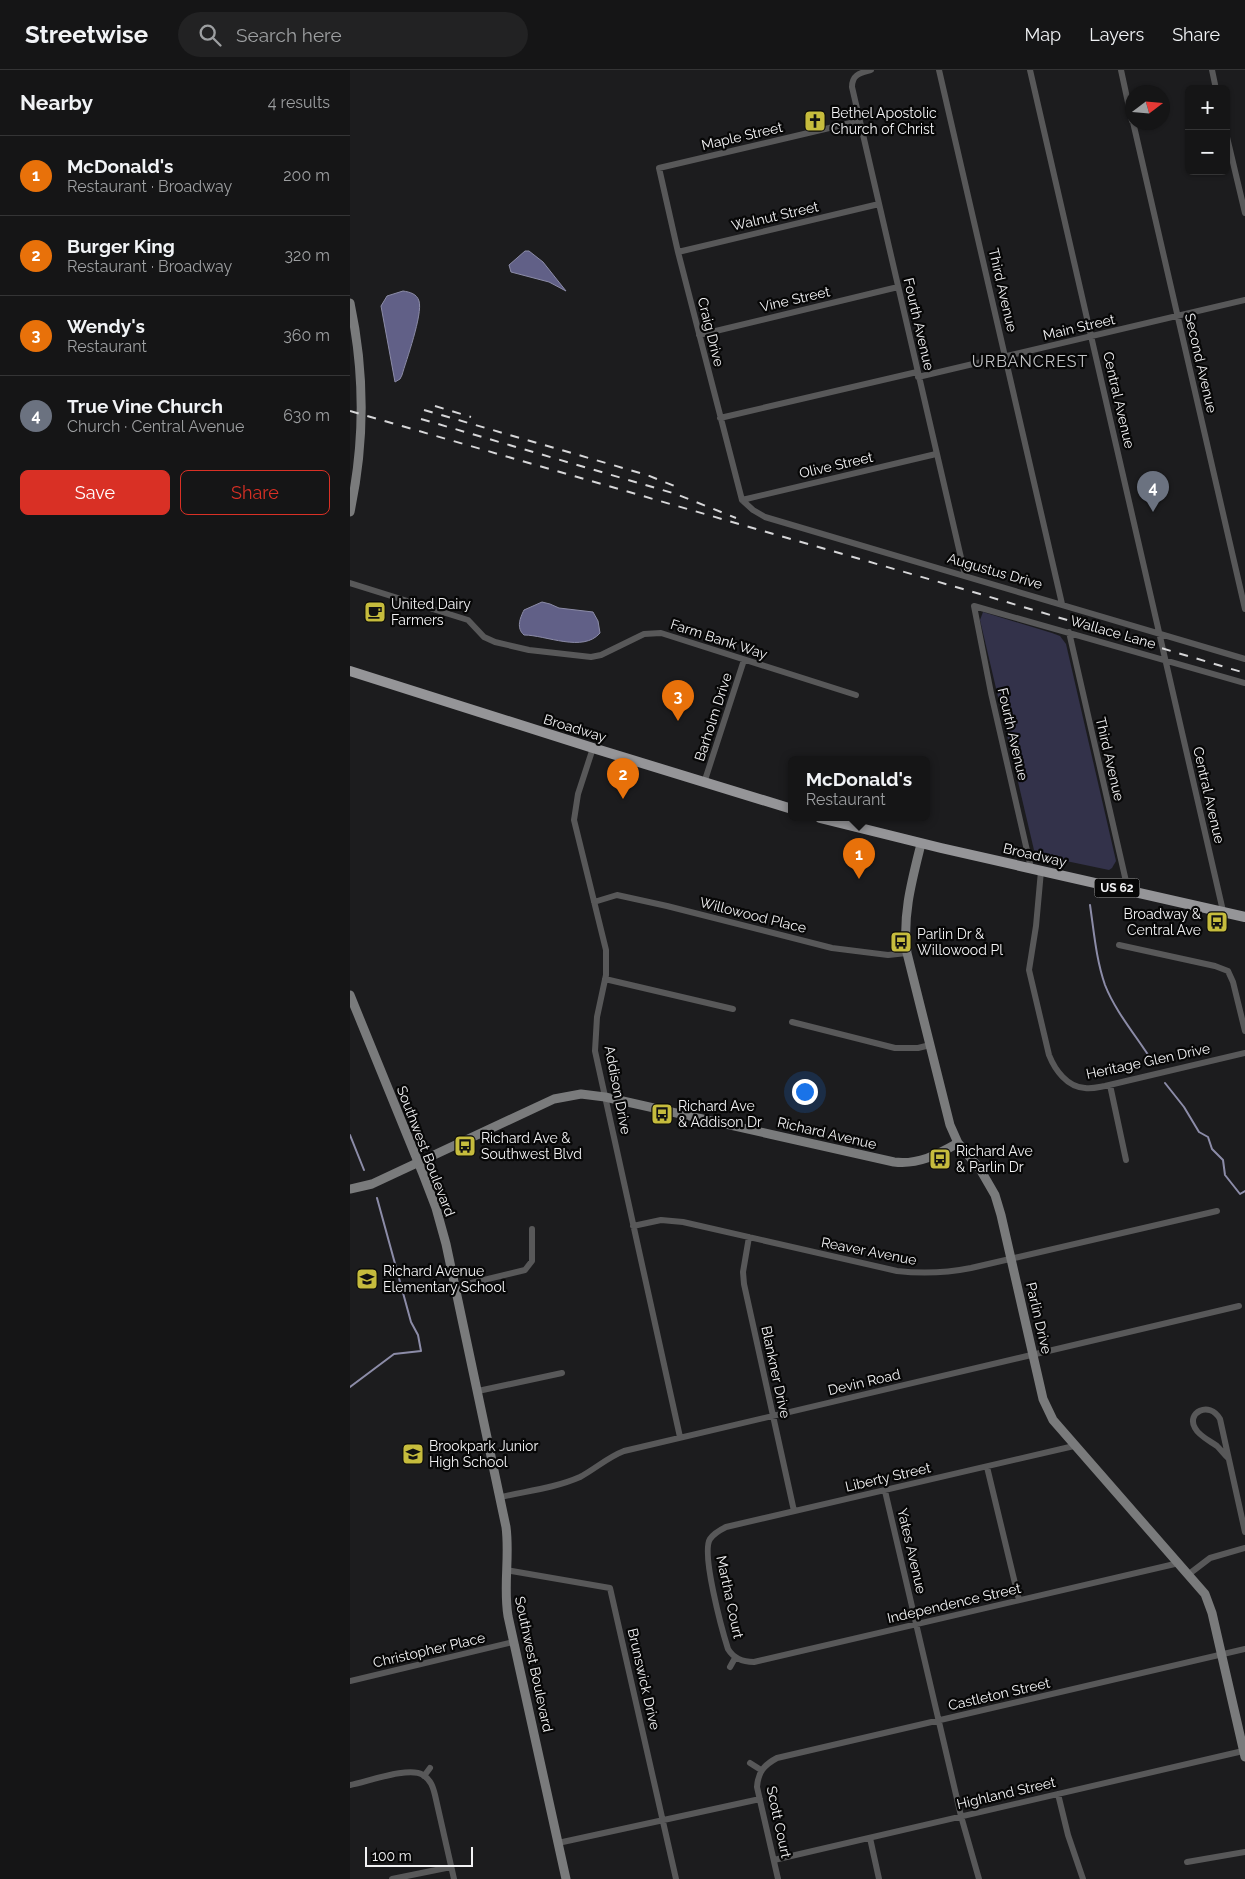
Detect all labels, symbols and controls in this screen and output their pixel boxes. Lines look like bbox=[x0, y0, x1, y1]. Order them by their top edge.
search box bbox=[178, 12, 528, 57]
text: Streetwise bbox=[25, 20, 148, 49]
icon: search bbox=[196, 21, 224, 49]
text: Search here bbox=[236, 24, 342, 46]
text: Map bbox=[1025, 24, 1061, 45]
text: Layers bbox=[1089, 24, 1144, 45]
text: Share bbox=[1172, 24, 1220, 45]
north arrow bbox=[1125, 85, 1170, 130]
map controls bbox=[1185, 85, 1230, 175]
button: + bbox=[1185, 85, 1230, 130]
text: Nearby bbox=[20, 90, 93, 115]
text: 4 results bbox=[268, 93, 330, 112]
place label: Bethel Apostolic Church of Christ bbox=[831, 105, 937, 137]
church icon: Bethel Apostolic Church of Christ bbox=[803, 109, 827, 133]
street label: Maple Street bbox=[700, 119, 784, 153]
button: − bbox=[1185, 130, 1230, 175]
text: McDonald's bbox=[67, 155, 173, 177]
text: 1 bbox=[32, 166, 40, 185]
text: 200 m bbox=[283, 166, 330, 185]
text: Restaurant · Broadway bbox=[67, 177, 232, 196]
street label: Walnut Street bbox=[730, 198, 820, 234]
text: Burger King bbox=[67, 235, 175, 257]
text: 2 bbox=[31, 246, 41, 265]
text: 320 m bbox=[285, 246, 330, 265]
street label: Third Avenue bbox=[986, 247, 1020, 333]
text: Restaurant · Broadway bbox=[67, 257, 232, 276]
street label: Fourth Avenue bbox=[901, 276, 937, 372]
street label: Vine Street bbox=[758, 283, 832, 315]
street label: Craig Drive bbox=[695, 296, 727, 368]
street label: Main Street bbox=[1041, 311, 1117, 343]
street label: Second Avenue bbox=[1182, 312, 1220, 414]
text: Wendy's bbox=[67, 315, 145, 337]
text: 3 bbox=[32, 326, 40, 345]
text: 360 m bbox=[283, 326, 330, 345]
text: Restaurant bbox=[67, 337, 147, 356]
street label: Central Avenue bbox=[1100, 350, 1138, 450]
district label: URBANCREST bbox=[972, 352, 1088, 371]
text: True Vine Church bbox=[67, 395, 223, 417]
text: 4 bbox=[31, 406, 41, 425]
text: 630 m bbox=[283, 406, 330, 425]
text: Church · Central Avenue bbox=[67, 417, 244, 436]
street label: Olive Street bbox=[798, 449, 875, 481]
button: Save bbox=[20, 470, 170, 515]
button: Share bbox=[180, 470, 330, 515]
pin: 4 bbox=[1137, 471, 1169, 512]
street label: Augustus Drive bbox=[946, 550, 1044, 592]
place label: United Dairy Farmers bbox=[391, 596, 471, 628]
cafe icon: United Dairy Farmers bbox=[363, 600, 387, 624]
street label: Wallace Lane bbox=[1068, 612, 1158, 652]
street label: Farm Bank Way bbox=[669, 616, 770, 662]
street label: Barholm Drive bbox=[691, 671, 735, 763]
pin: 3 bbox=[662, 680, 694, 721]
street label: Fourth Avenue bbox=[995, 686, 1031, 782]
street label: Broadway bbox=[542, 711, 609, 745]
street label: Third Avenue bbox=[1093, 716, 1127, 802]
street label: Central Avenue bbox=[1190, 745, 1228, 845]
popup bbox=[788, 756, 930, 821]
pin: 2 bbox=[607, 758, 639, 799]
text: McDonald's bbox=[806, 768, 912, 790]
text: Restaurant bbox=[806, 790, 886, 809]
pin: 1 bbox=[843, 838, 875, 879]
street label: Broadway bbox=[1002, 840, 1069, 870]
road number: US 62 bbox=[1094, 878, 1140, 898]
street label: Willowood Place bbox=[698, 894, 808, 936]
place label: Broadway & Central Ave bbox=[1124, 906, 1202, 938]
bus stop icon: Broadway & Central Ave bbox=[1205, 910, 1229, 934]
place label: Parlin Dr & Willowood Pl bbox=[917, 926, 1003, 958]
bus stop icon: Parlin Dr & Willowood Pl bbox=[889, 930, 913, 954]
street label: Heritage Glen Drive bbox=[1085, 1040, 1211, 1082]
street label: Addison Drive bbox=[602, 1044, 634, 1136]
your location bbox=[792, 1079, 818, 1105]
street label: Southwest Boulevard bbox=[394, 1084, 458, 1218]
place label: Richard Ave & Addison Dr bbox=[678, 1098, 762, 1130]
bus stop icon: Richard Ave & Addison Dr bbox=[650, 1102, 674, 1126]
street label: Richard Avenue bbox=[776, 1114, 878, 1152]
place label: Richard Ave & Southwest Blvd bbox=[481, 1130, 582, 1162]
bus stop icon: Richard Ave & Southwest Blvd bbox=[453, 1134, 477, 1158]
place label: Richard Ave & Parlin Dr bbox=[956, 1143, 1033, 1175]
bus stop icon: Richard Ave & Parlin Dr bbox=[928, 1147, 952, 1171]
street label: Reaver Avenue bbox=[820, 1234, 918, 1268]
place label: Richard Avenue Elementary School bbox=[383, 1263, 506, 1295]
school or university icon: Richard Avenue Elementary School bbox=[355, 1267, 379, 1291]
street label: Parlin Drive bbox=[1023, 1281, 1055, 1355]
street label: Blankner Drive bbox=[758, 1324, 794, 1420]
street label: Devin Road bbox=[826, 1366, 902, 1398]
place label: Brookpark Junior High School bbox=[429, 1438, 538, 1470]
school or university icon: Brookpark Junior High School bbox=[401, 1442, 425, 1466]
street label: Liberty Street bbox=[844, 1459, 933, 1495]
street label: Yates Avenue bbox=[894, 1507, 930, 1595]
street label: Martha Court bbox=[713, 1554, 747, 1640]
street label: Independence Street bbox=[886, 1580, 1023, 1626]
street label: Southwest Boulevard bbox=[512, 1595, 556, 1733]
street label: Brunswick Drive bbox=[625, 1627, 663, 1731]
street label: Christopher Place bbox=[371, 1629, 487, 1671]
street label: Castleton Street bbox=[946, 1674, 1052, 1714]
street label: Highland Street bbox=[955, 1774, 1057, 1812]
street label: Scott Court bbox=[764, 1785, 794, 1860]
scale bar bbox=[365, 1844, 472, 1867]
text: 100 m bbox=[372, 1848, 412, 1864]

